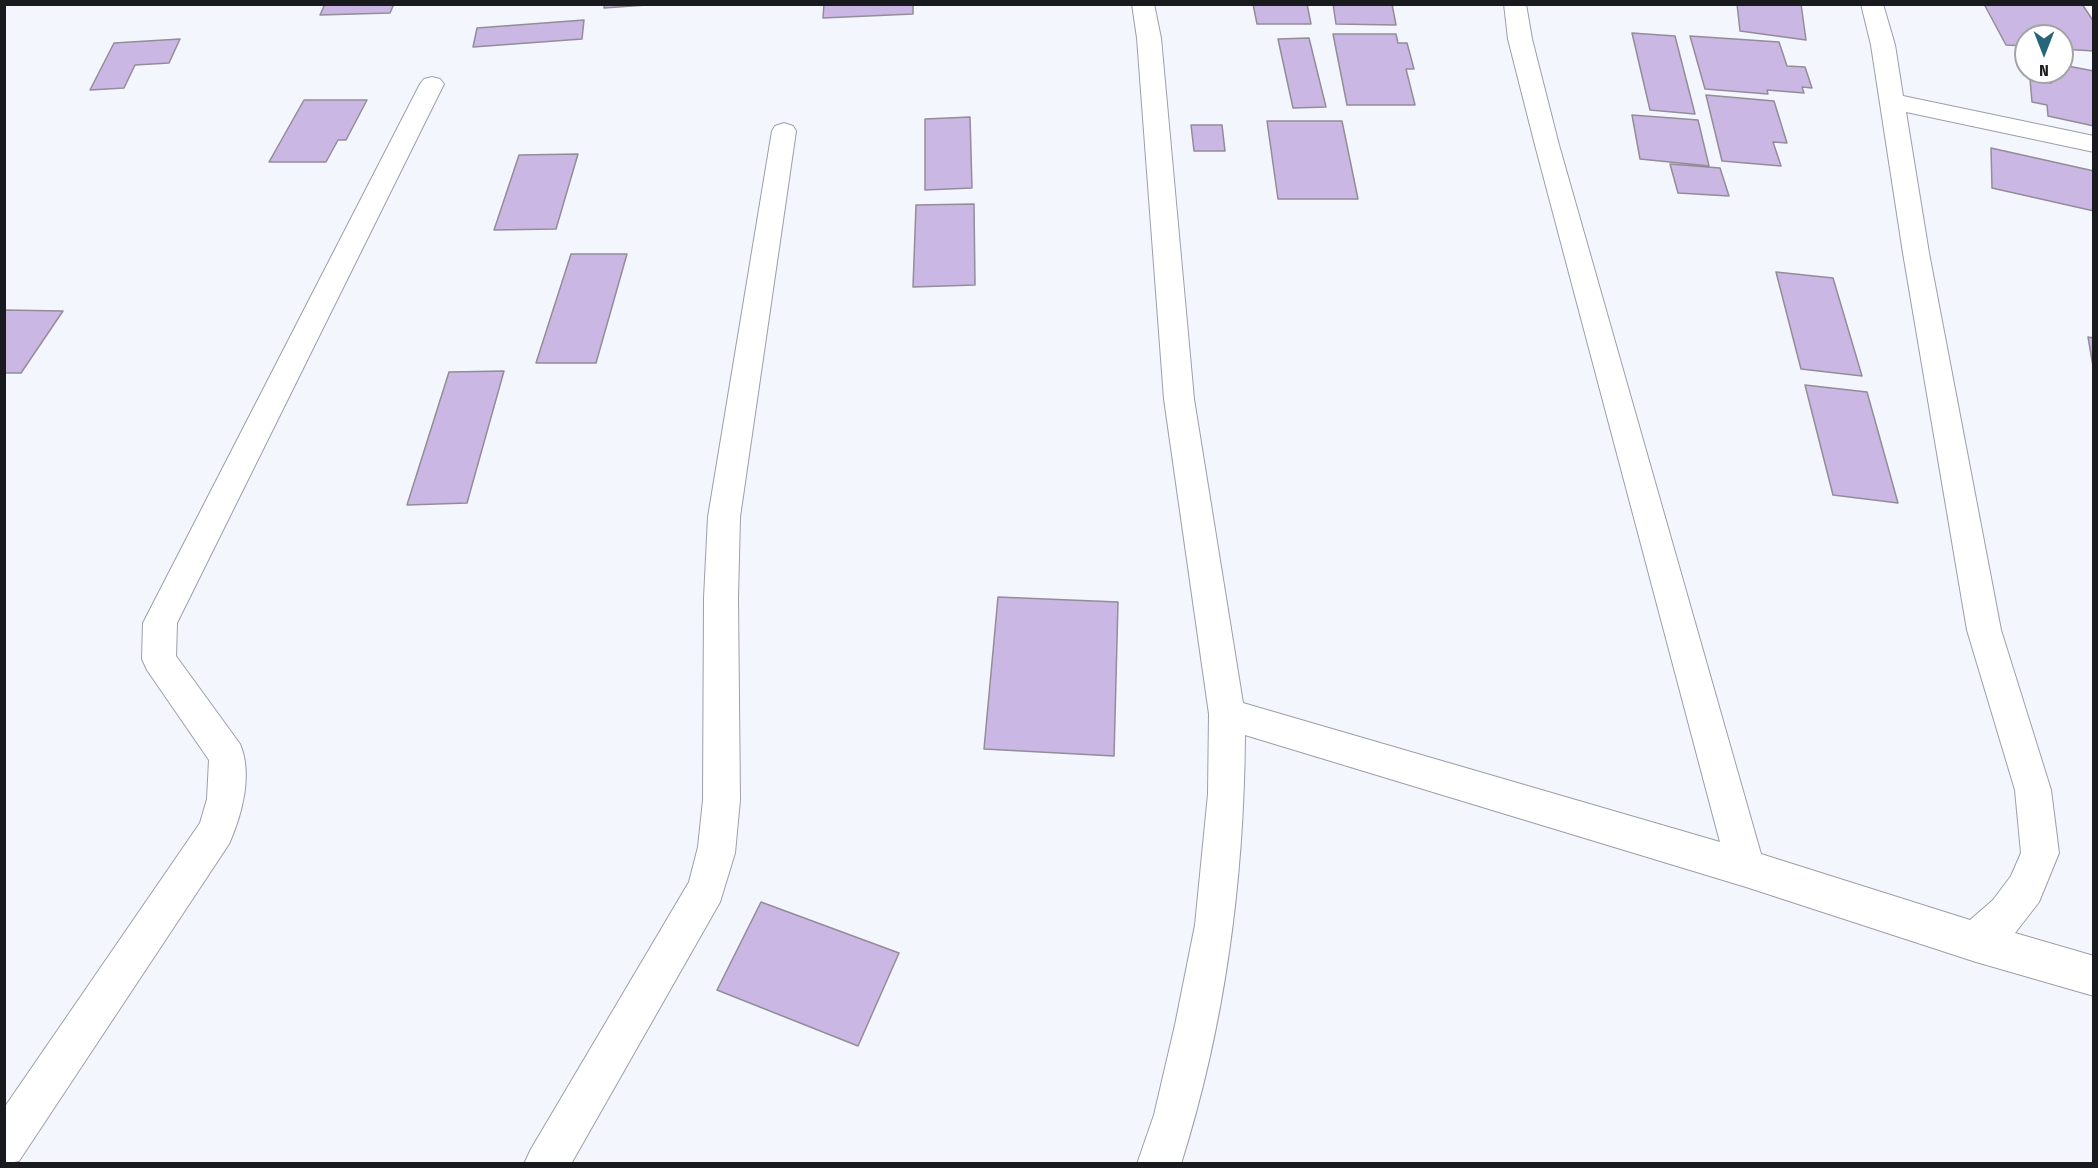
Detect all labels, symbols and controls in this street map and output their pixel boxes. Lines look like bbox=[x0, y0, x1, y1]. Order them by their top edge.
north arrow bbox=[2014, 24, 2074, 84]
text: N bbox=[2039, 61, 2049, 80]

